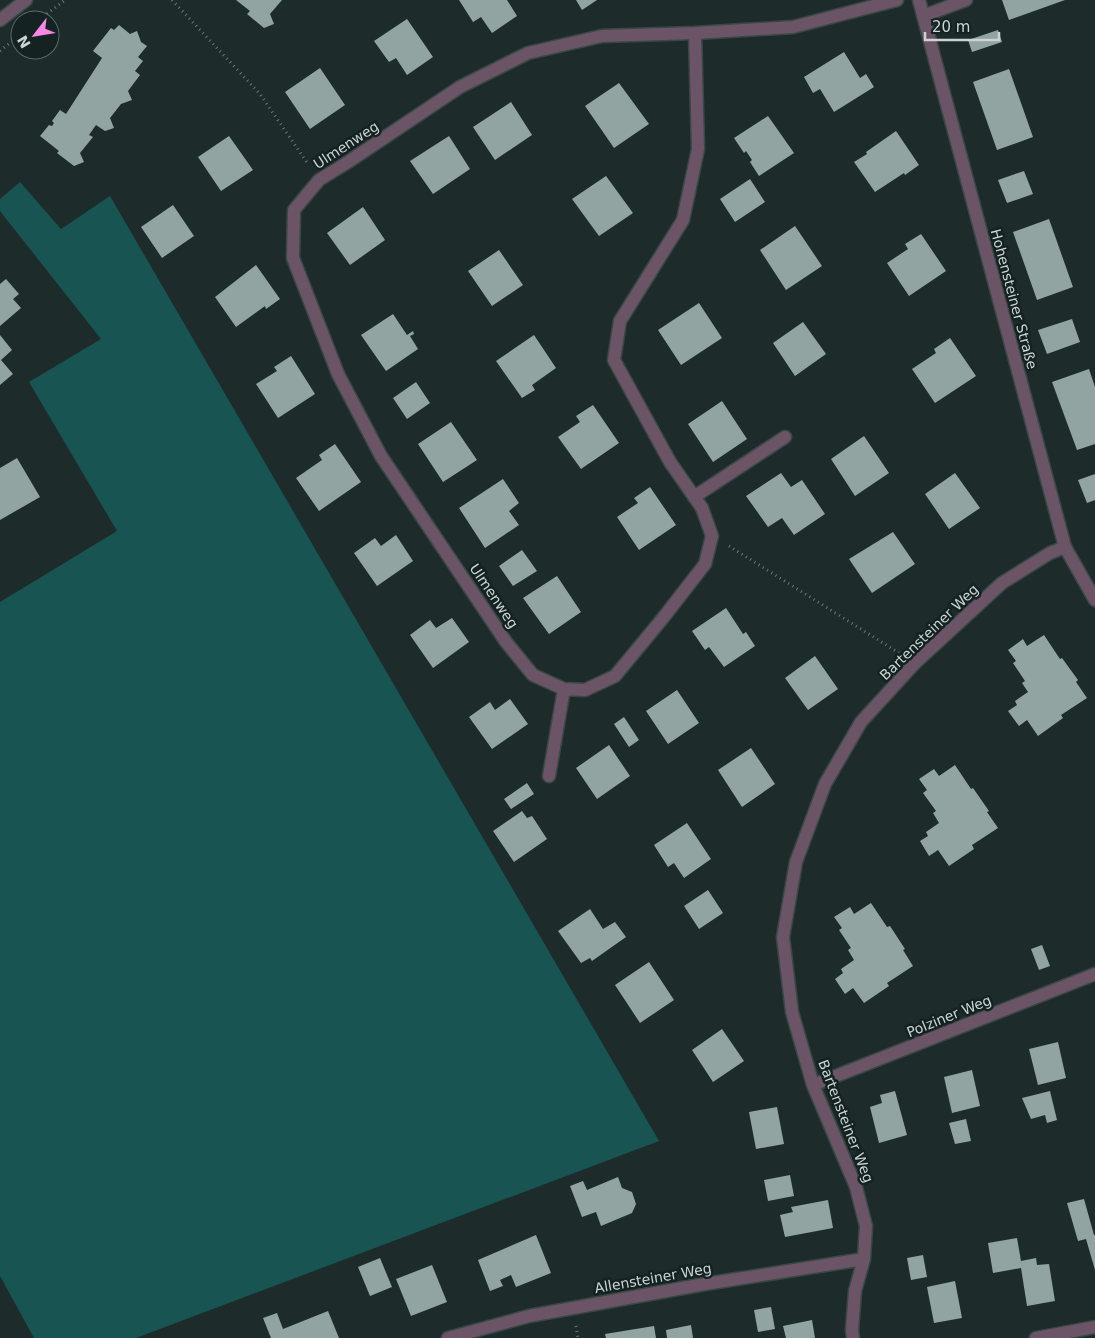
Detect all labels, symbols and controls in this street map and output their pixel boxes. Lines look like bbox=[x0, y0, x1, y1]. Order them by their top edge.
north arrow bbox=[10, 10, 60, 60]
scale bar bbox=[925, 10, 999, 42]
text: 20 m bbox=[932, 18, 970, 36]
text: N bbox=[14, 33, 34, 51]
street label: Ulmenweg bbox=[311, 118, 381, 172]
street label: Hohensteiner Straße bbox=[988, 227, 1040, 371]
street label: Ulmenweg bbox=[467, 561, 521, 631]
street label: Bartensteiner Weg bbox=[877, 581, 981, 683]
street label: Polziner Weg bbox=[904, 992, 994, 1040]
street label: Bartensteiner Weg bbox=[815, 1057, 877, 1185]
street label: Allensteiner Weg bbox=[593, 1260, 713, 1296]

